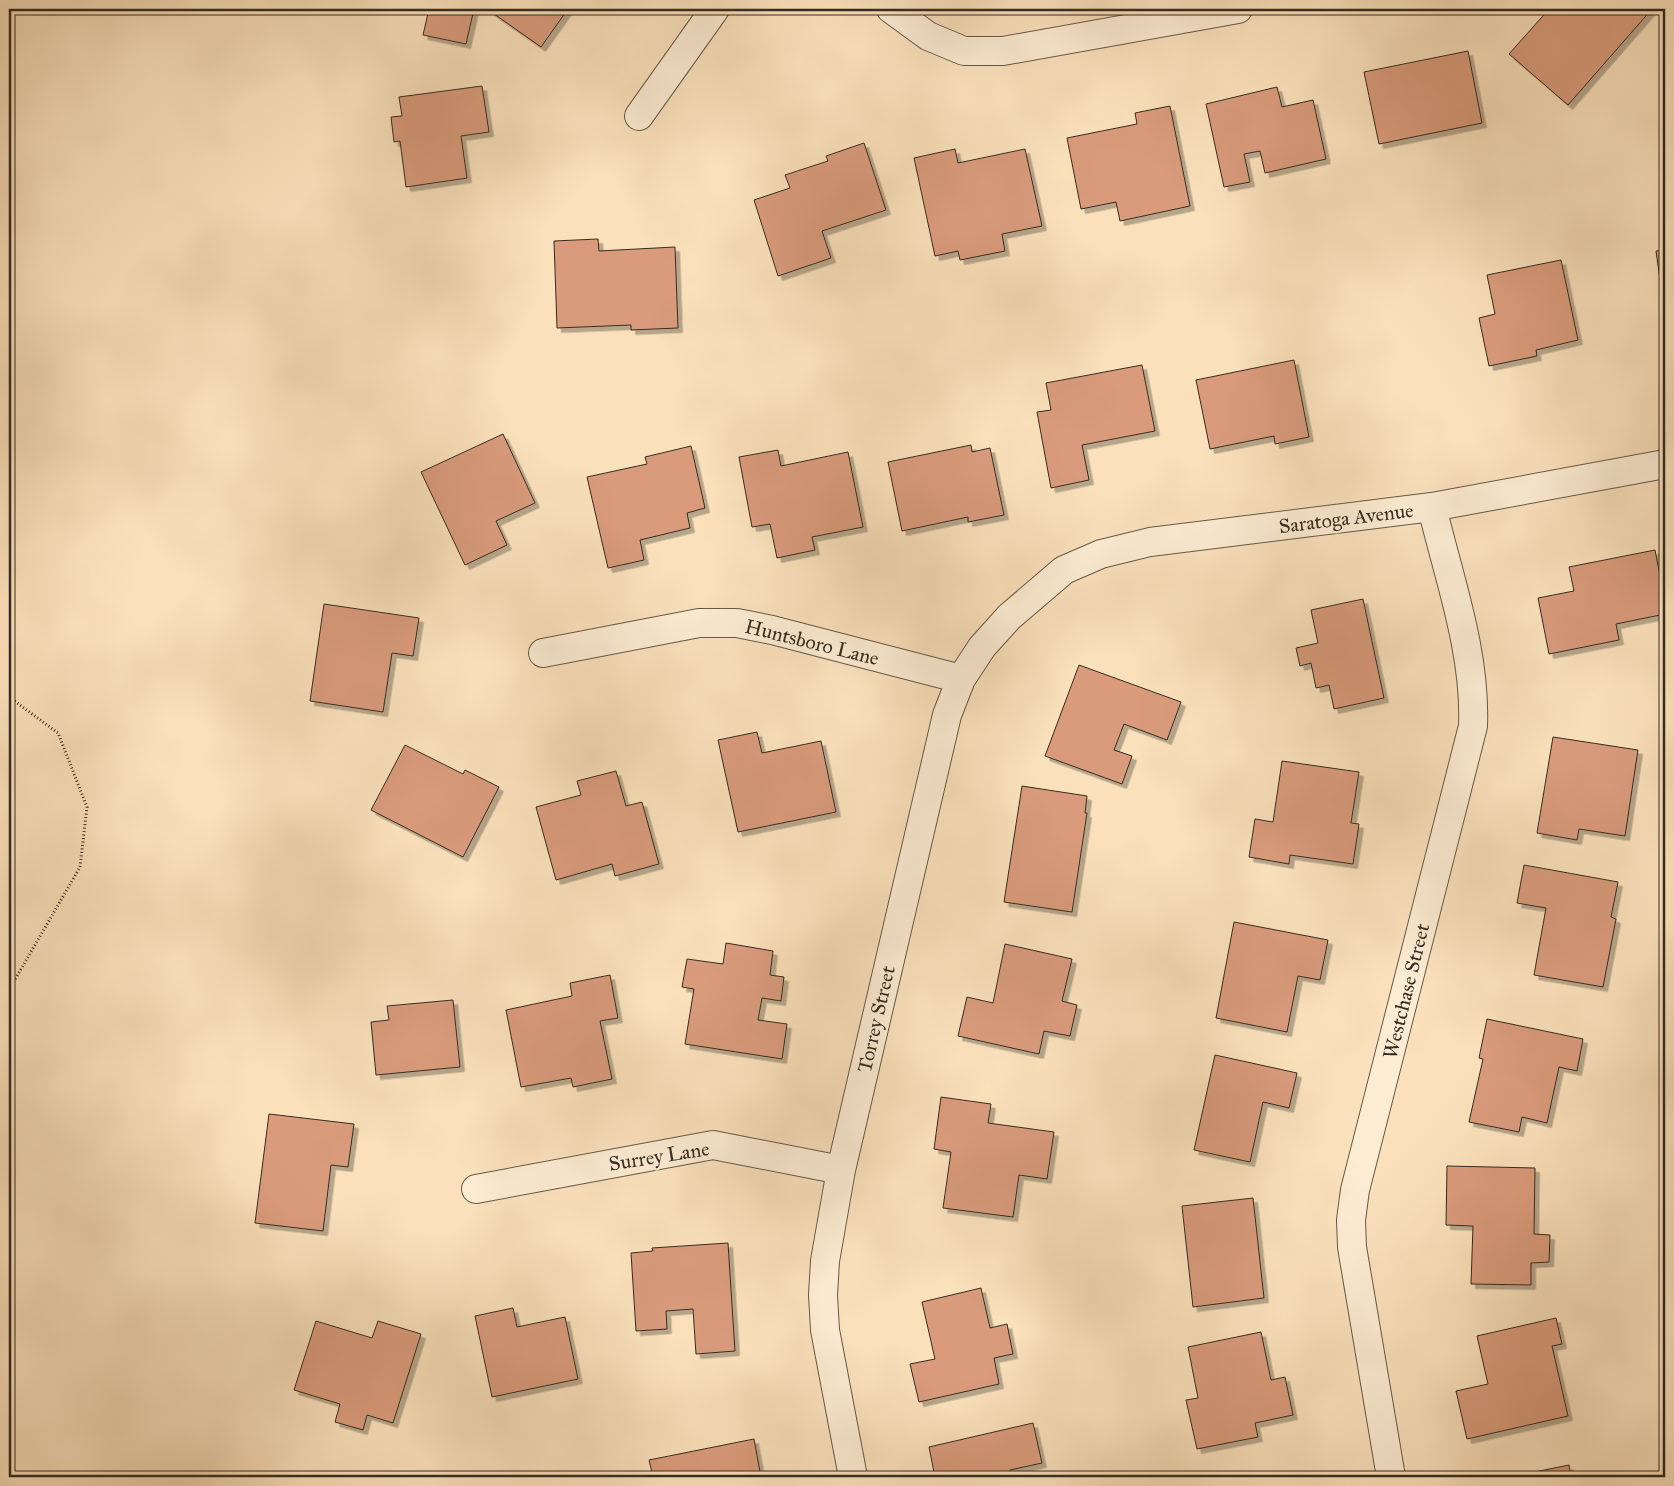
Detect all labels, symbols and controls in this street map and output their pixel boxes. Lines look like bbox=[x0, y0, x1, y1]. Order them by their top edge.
street label: Saratoga Avenue bbox=[1277, 498, 1415, 539]
street label: Huntsboro Lane bbox=[743, 614, 881, 670]
street label: Westchase Street bbox=[1378, 921, 1434, 1061]
street label: Torrey Street bbox=[852, 963, 900, 1075]
street label: Surrey Lane bbox=[607, 1136, 711, 1176]

